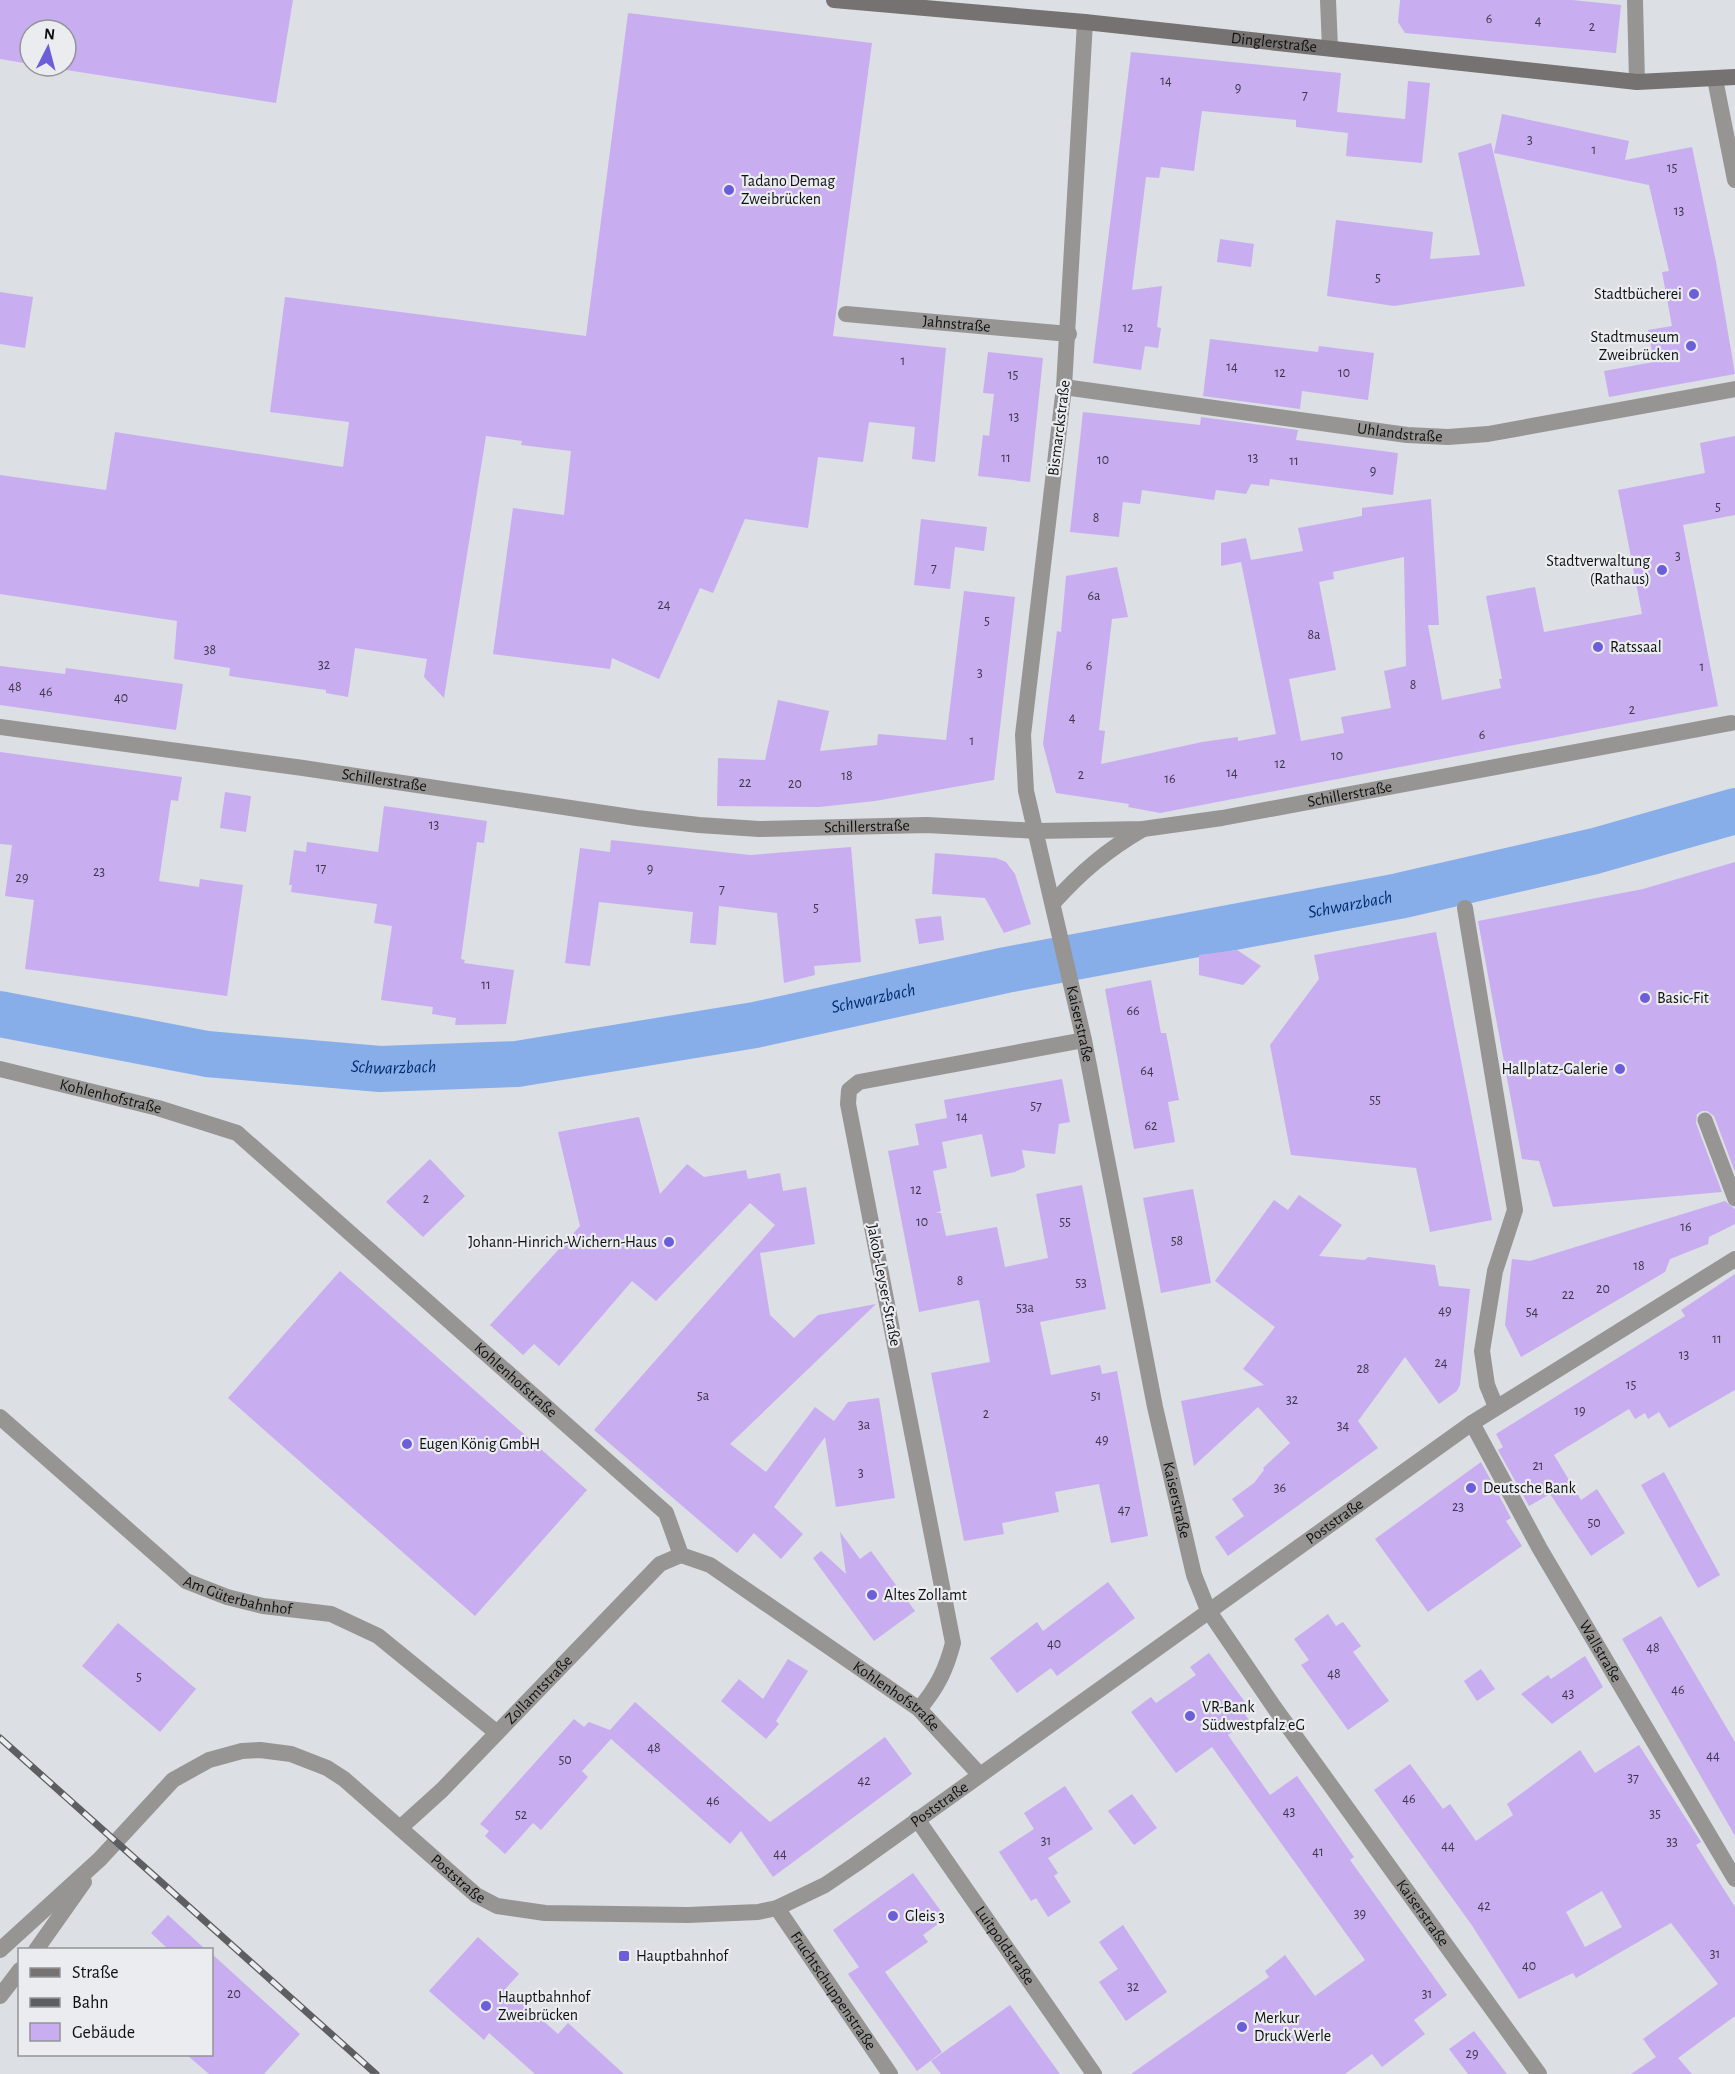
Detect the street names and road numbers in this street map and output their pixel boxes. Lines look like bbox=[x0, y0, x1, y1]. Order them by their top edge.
street label: Dinglerstraße bbox=[1230, 30, 1318, 55]
street label: Jahnstraße bbox=[922, 313, 991, 335]
street label: Bismarckstraße bbox=[1045, 379, 1073, 477]
street label: Uhlandstraße bbox=[1356, 420, 1443, 445]
street label: Schillerstraße bbox=[341, 766, 428, 794]
street label: Schillerstraße bbox=[1306, 778, 1393, 810]
street label: Schillerstraße bbox=[824, 817, 910, 835]
street label: Kaiserstraße bbox=[1064, 984, 1096, 1063]
street label: Kohlenhofstraße bbox=[58, 1076, 163, 1117]
street label: Jakob-Leyser-Straße bbox=[863, 1222, 904, 1348]
street label: Kohlenhofstraße bbox=[471, 1339, 560, 1421]
street label: Kaiserstraße bbox=[1160, 1460, 1193, 1540]
street label: Poststraße bbox=[1303, 1496, 1366, 1547]
street label: Am Güterbahnhof bbox=[181, 1573, 294, 1617]
street label: Wallstraße bbox=[1576, 1618, 1625, 1685]
street label: Zollamtstraße bbox=[502, 1652, 575, 1727]
street label: Kohlenhofstraße bbox=[850, 1658, 943, 1734]
street label: Poststraße bbox=[908, 1779, 971, 1830]
street label: Poststraße bbox=[428, 1851, 488, 1906]
street label: Kaiserstraße bbox=[1393, 1877, 1452, 1949]
street label: Luitpoldstraße bbox=[972, 1903, 1038, 1988]
street label: Fruchtschuppenstraße bbox=[787, 1928, 879, 2053]

